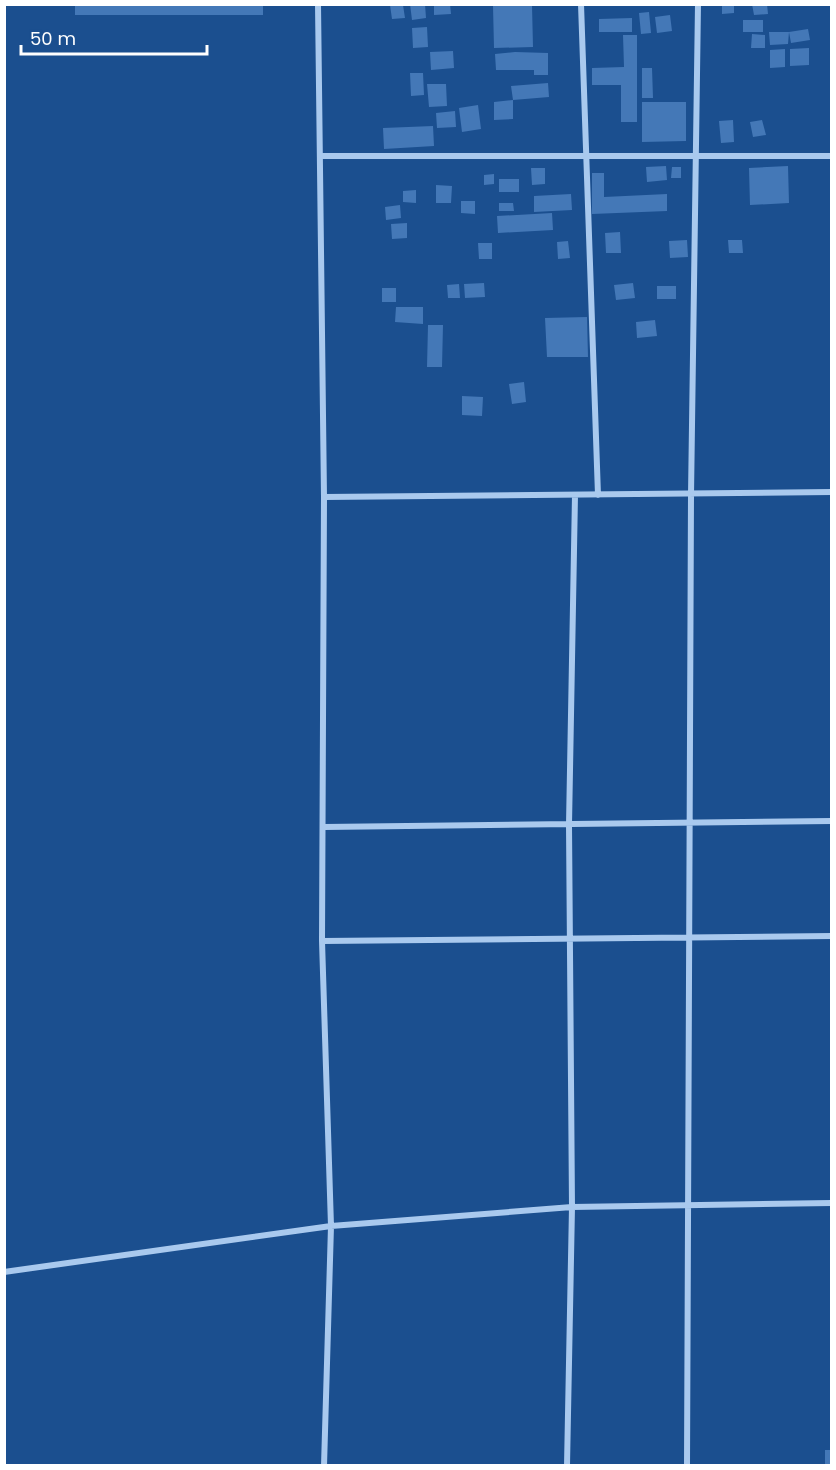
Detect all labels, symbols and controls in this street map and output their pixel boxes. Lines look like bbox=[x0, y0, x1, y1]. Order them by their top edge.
scale bar bbox=[21, 18, 207, 56]
text: 50 m bbox=[30, 26, 76, 51]

